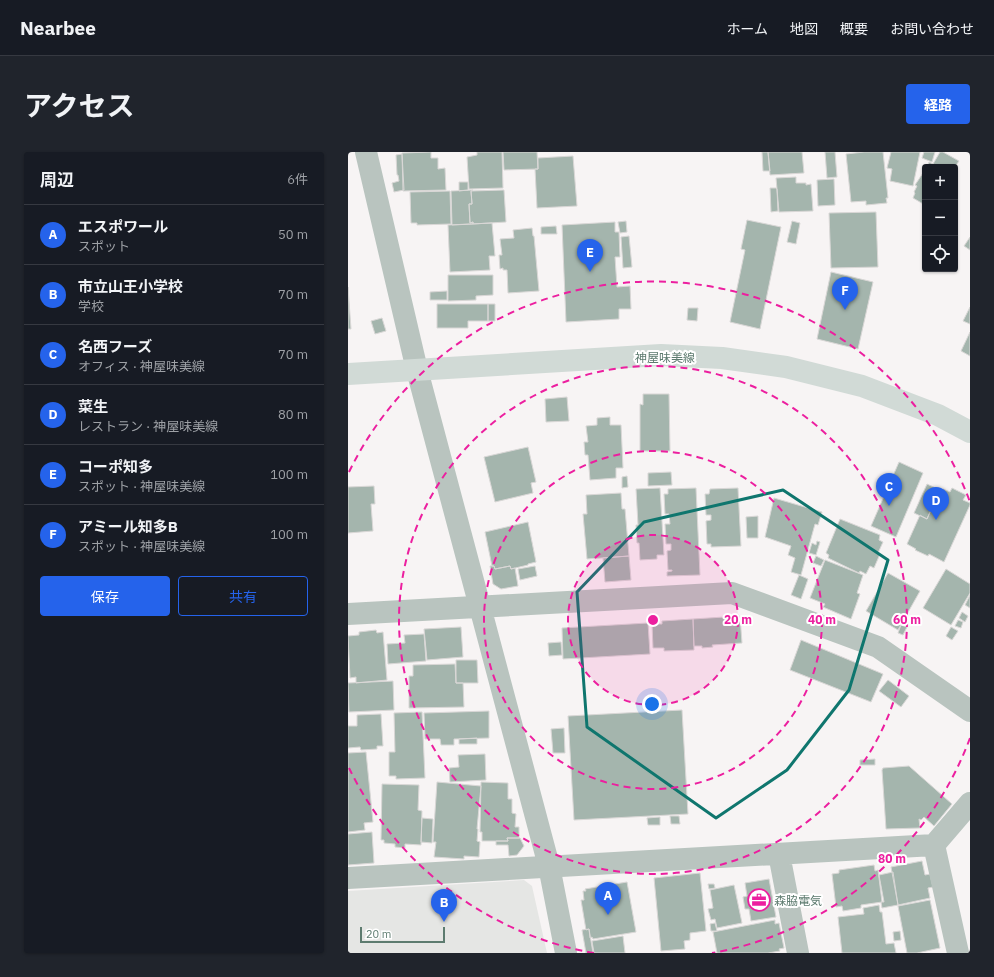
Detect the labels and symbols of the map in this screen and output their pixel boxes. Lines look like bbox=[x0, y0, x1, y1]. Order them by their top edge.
pin: E bbox=[577, 239, 603, 272]
pin: F bbox=[832, 277, 858, 310]
street label: 神屋味美線 bbox=[635, 350, 695, 365]
pin: C bbox=[876, 473, 902, 506]
pin: D bbox=[923, 487, 949, 520]
text: 20 m bbox=[724, 612, 752, 627]
text: 40 m bbox=[808, 612, 836, 627]
text: 60 m bbox=[893, 612, 921, 627]
centre of rings bbox=[646, 613, 660, 627]
your location bbox=[642, 694, 662, 714]
text: 80 m bbox=[878, 851, 906, 866]
pin: A bbox=[595, 882, 621, 915]
office icon: 森脇電気 bbox=[746, 887, 772, 913]
pin: B bbox=[431, 889, 457, 922]
place label: 森脇電気 bbox=[774, 893, 822, 908]
scale bar bbox=[360, 925, 445, 944]

